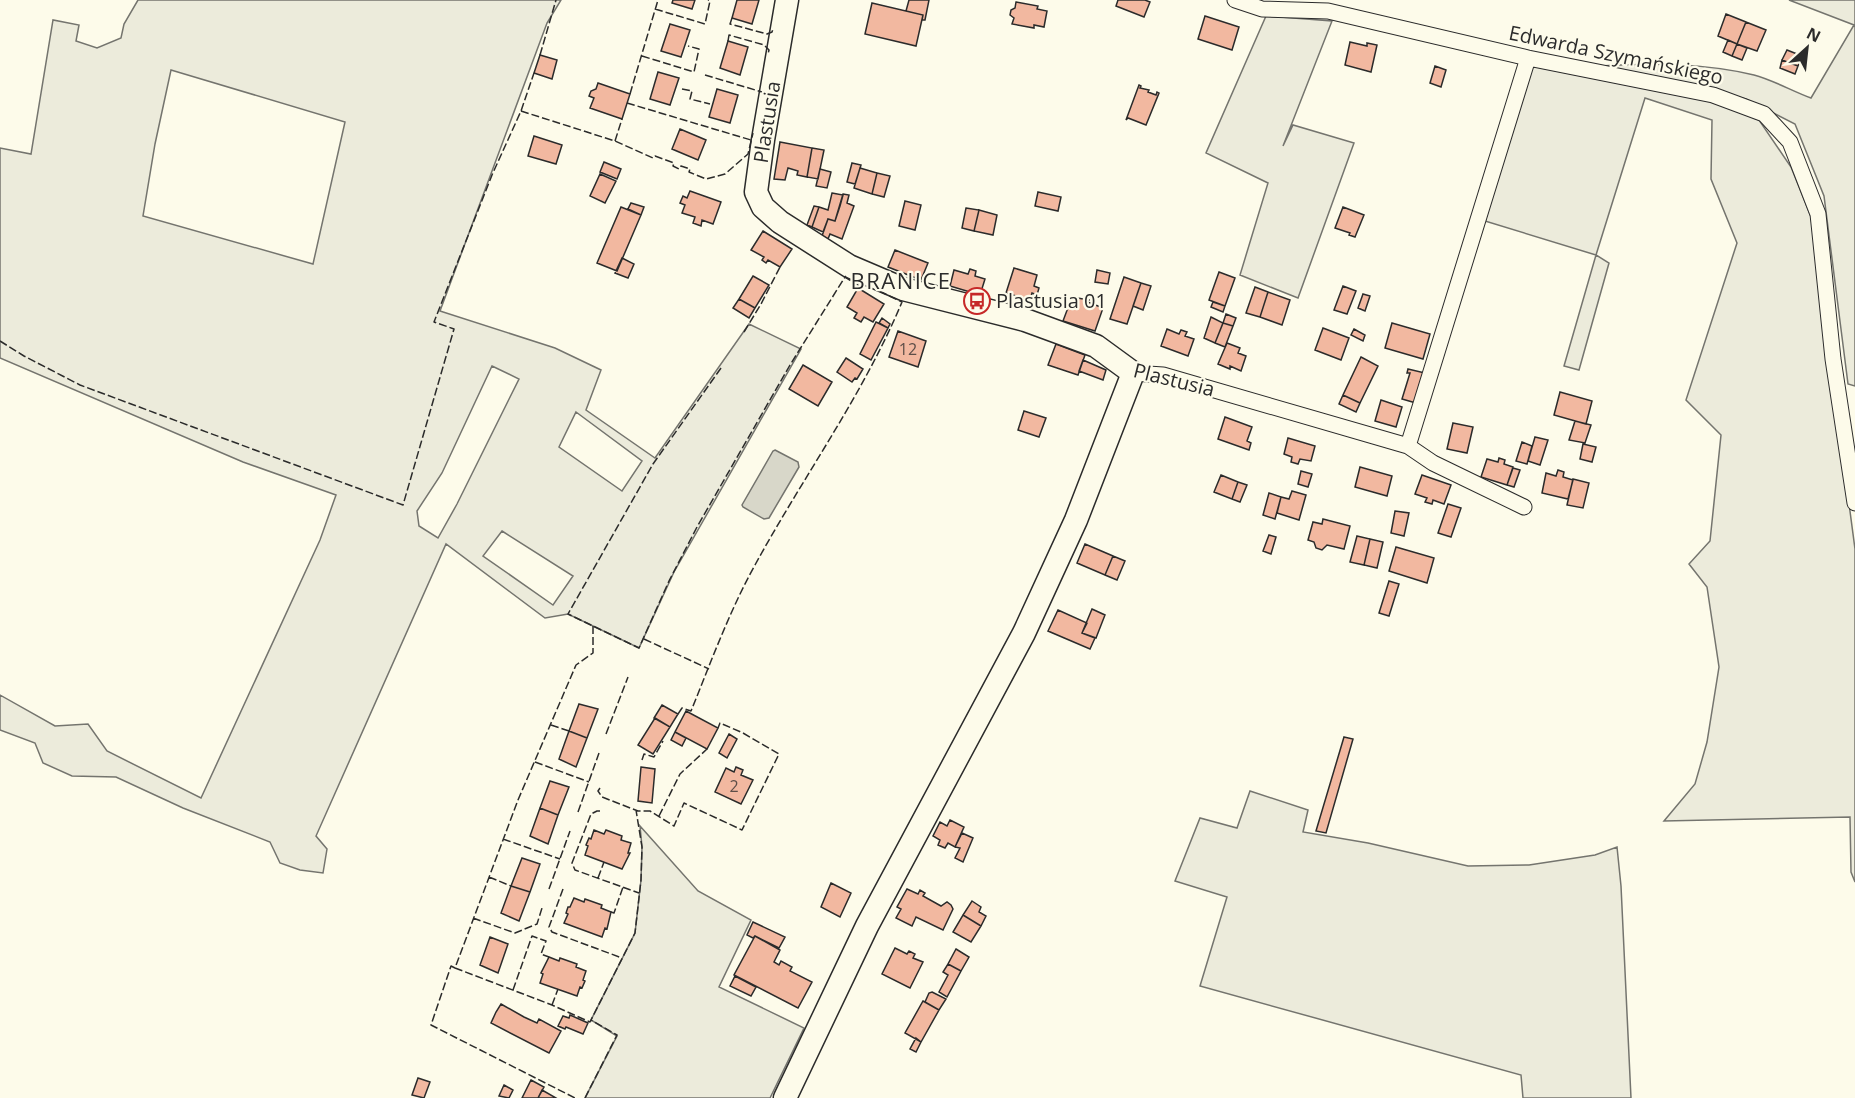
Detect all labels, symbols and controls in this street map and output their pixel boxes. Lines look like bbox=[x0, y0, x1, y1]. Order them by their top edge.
north arrow bbox=[1777, 18, 1837, 78]
street label: Edwarda Szymańskiego bbox=[1507, 19, 1726, 90]
text: N bbox=[1803, 22, 1825, 47]
street label: Plastusia bbox=[747, 79, 786, 165]
district label: BRANICE bbox=[851, 265, 952, 295]
bus stop icon: Plastusia 01 bbox=[962, 286, 992, 316]
place label: Plastusia 01 bbox=[996, 287, 1107, 314]
house number: 12 bbox=[899, 338, 917, 360]
street label: Plastusia bbox=[1131, 356, 1218, 403]
house number: 2 bbox=[729, 775, 739, 797]

